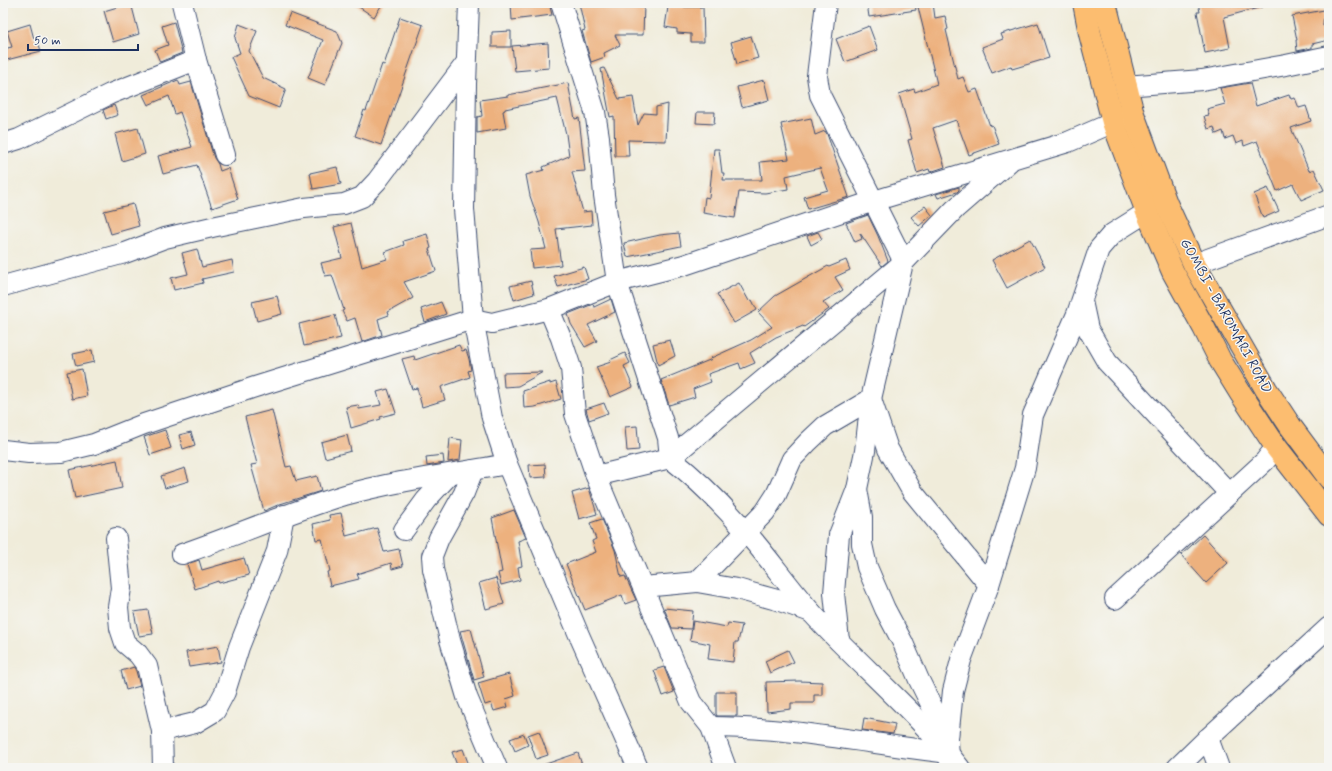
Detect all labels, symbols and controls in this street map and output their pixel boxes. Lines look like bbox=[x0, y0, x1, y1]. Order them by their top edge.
scale bar bbox=[28, 26, 138, 52]
text: 50 m bbox=[34, 33, 61, 49]
street label: GOMBI - BAROMARI ROAD bbox=[1176, 235, 1276, 397]

